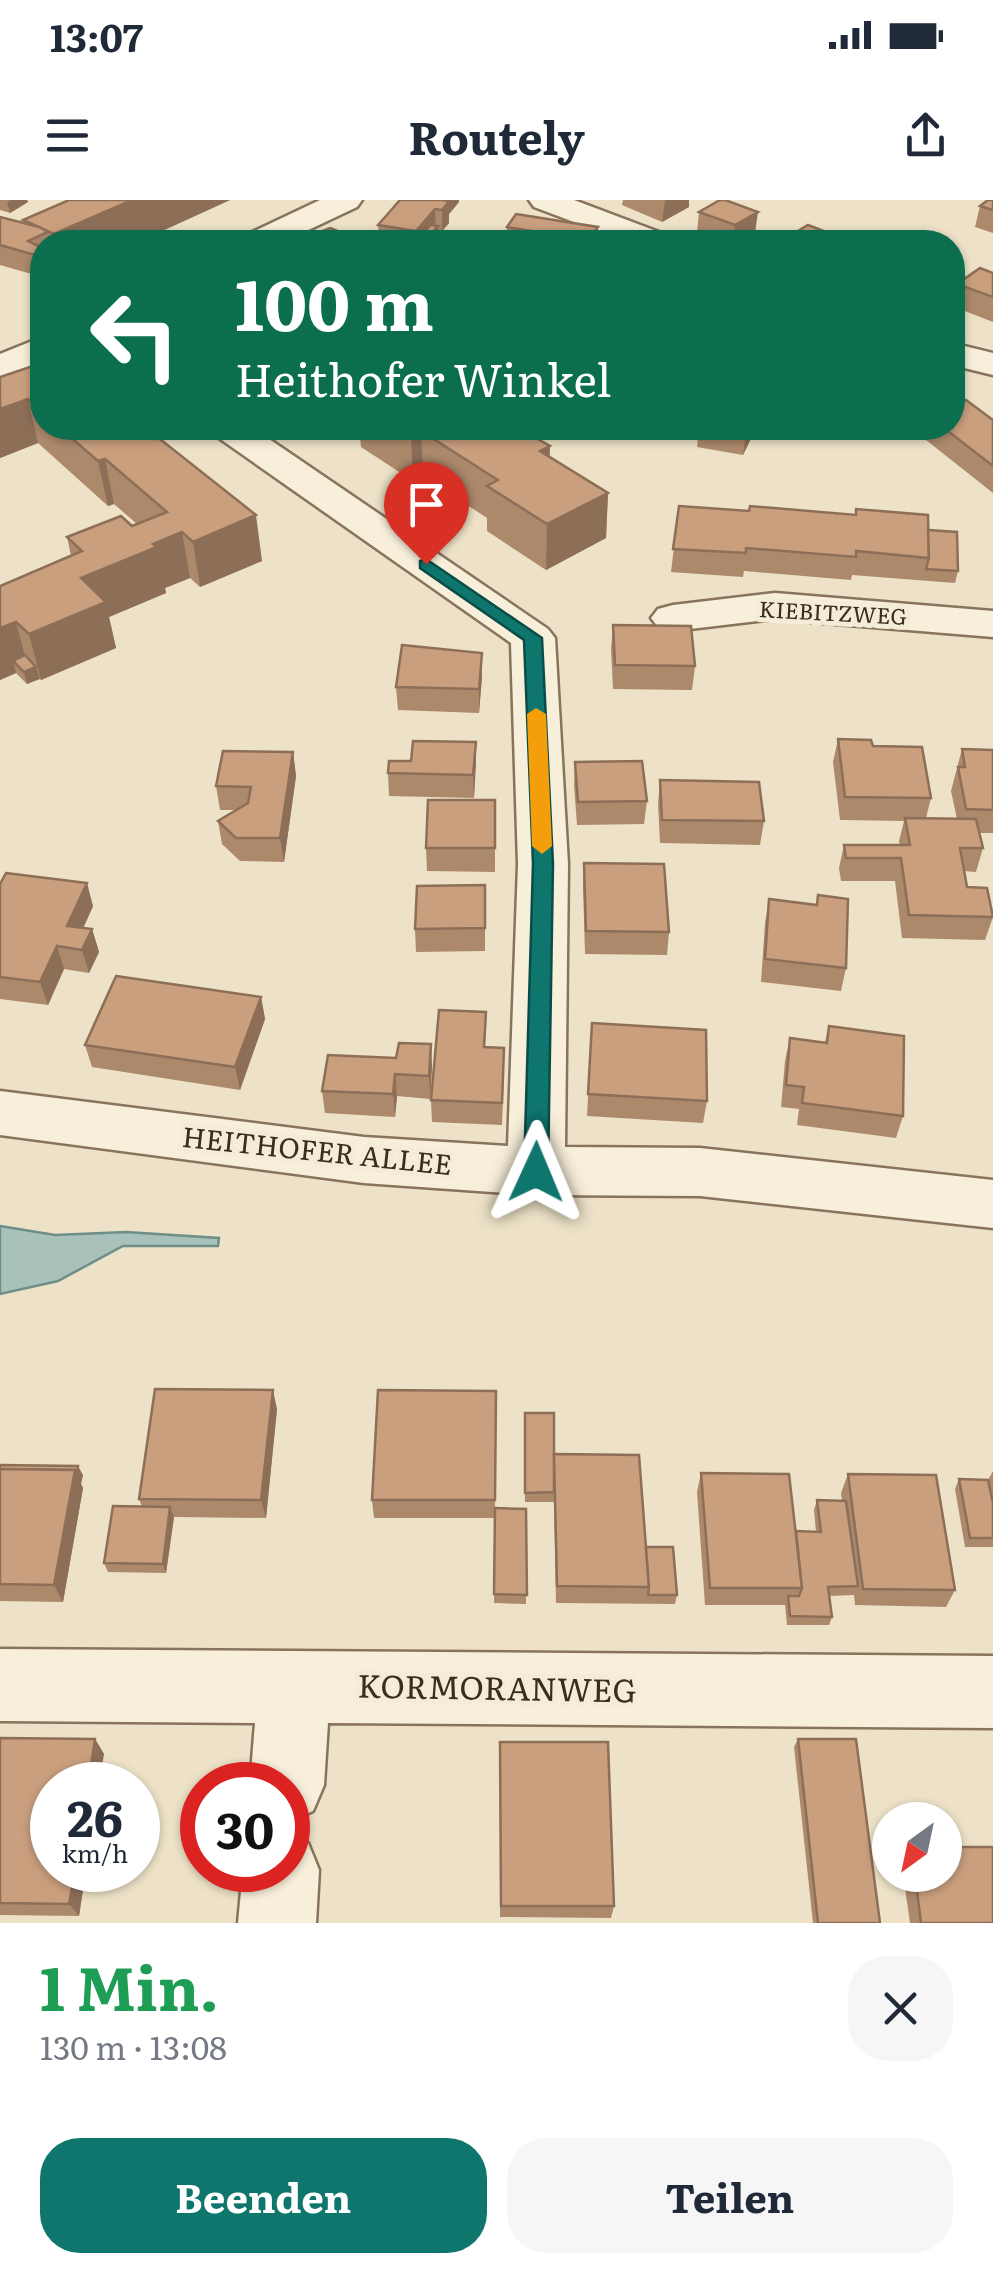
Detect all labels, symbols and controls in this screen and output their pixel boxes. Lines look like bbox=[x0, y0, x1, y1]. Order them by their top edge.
text: 13:07 bbox=[50, 7, 143, 64]
text: Routely bbox=[408, 102, 585, 169]
icon: menu bbox=[40, 108, 95, 163]
icon: share bbox=[898, 108, 953, 163]
text: 100 m bbox=[235, 249, 434, 353]
icon: left bbox=[70, 270, 200, 400]
text: Heithofer Winkel bbox=[235, 344, 611, 411]
pin bbox=[384, 462, 469, 565]
icon: arrive bbox=[399, 477, 454, 532]
street label: KIEBITZWEG bbox=[758, 591, 908, 632]
street label: HEITHOFER ALLEE bbox=[180, 1114, 454, 1184]
position arrow bbox=[484, 1120, 588, 1224]
street label: KORMORANWEG bbox=[357, 1660, 637, 1712]
speed limit sign: 30 bbox=[180, 1762, 310, 1892]
text: 26 bbox=[67, 1778, 123, 1852]
north arrow bbox=[872, 1802, 962, 1892]
map controls bbox=[872, 1802, 962, 1892]
text: km/h bbox=[62, 1834, 128, 1871]
text: 1 Min. bbox=[40, 1940, 219, 2029]
button: close bbox=[848, 1956, 953, 2061]
text: 130 m · 13:08 bbox=[40, 2022, 227, 2070]
button: Beenden bbox=[40, 2138, 487, 2253]
button: Teilen bbox=[507, 2138, 953, 2253]

